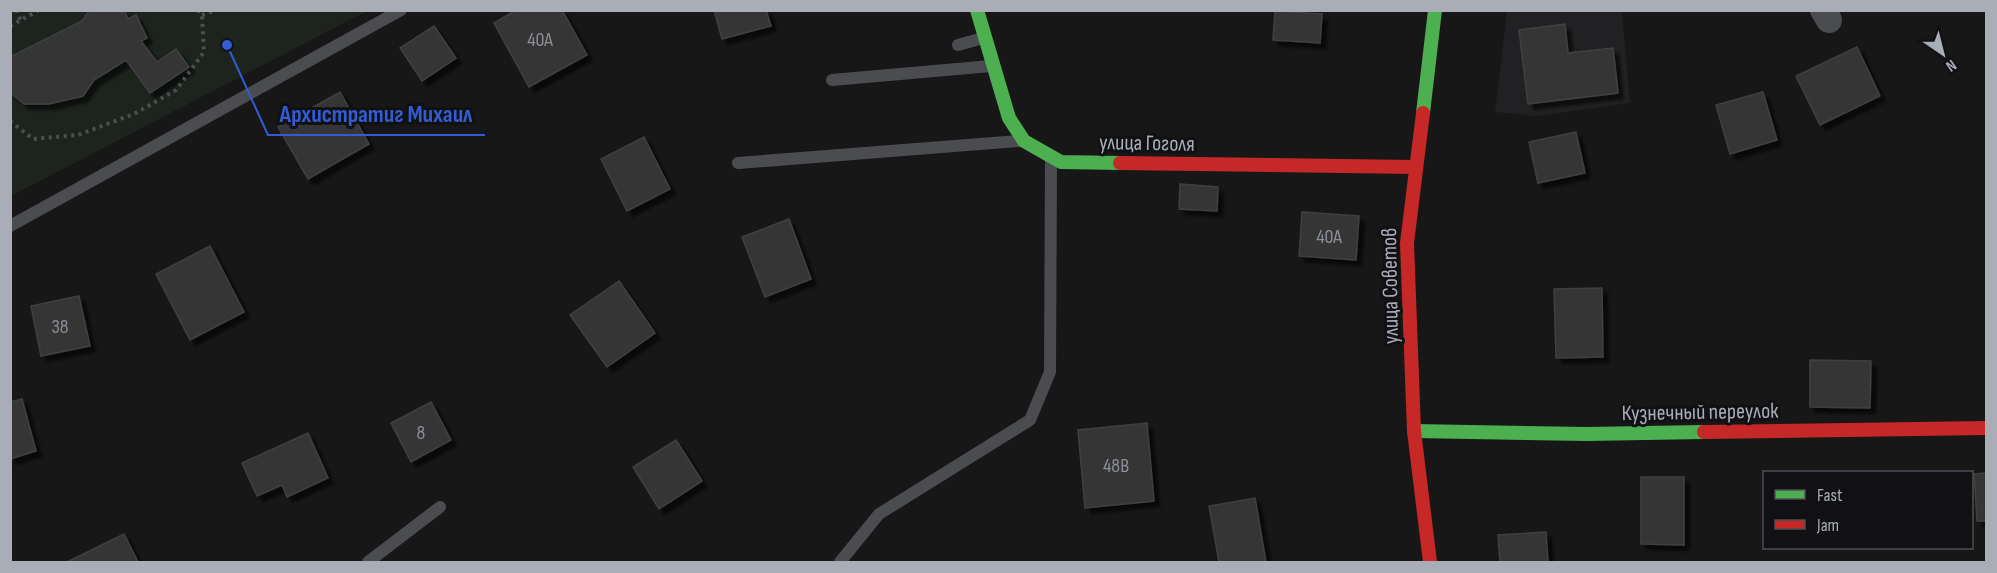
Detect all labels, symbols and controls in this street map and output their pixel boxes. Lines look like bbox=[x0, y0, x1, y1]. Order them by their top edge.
north arrow bbox=[1913, 24, 1973, 84]
house number: 40А bbox=[527, 28, 553, 52]
text: N bbox=[1942, 55, 1960, 75]
callout: Архистратиг Михаил bbox=[268, 93, 485, 135]
text: Архистратиг Михаил bbox=[278, 100, 473, 129]
street label: улица Гоголя bbox=[1099, 129, 1195, 158]
house number: 40А bbox=[1316, 225, 1342, 249]
street label: улица Советов bbox=[1376, 228, 1405, 344]
house number: 38 bbox=[51, 315, 69, 339]
street label: Кузнечный переулок bbox=[1621, 398, 1779, 427]
house number: 8 bbox=[417, 421, 425, 445]
house number: 48В bbox=[1103, 454, 1129, 478]
legend bbox=[1763, 471, 1973, 549]
text: Fast bbox=[1817, 485, 1843, 506]
text: Jam bbox=[1816, 515, 1839, 536]

